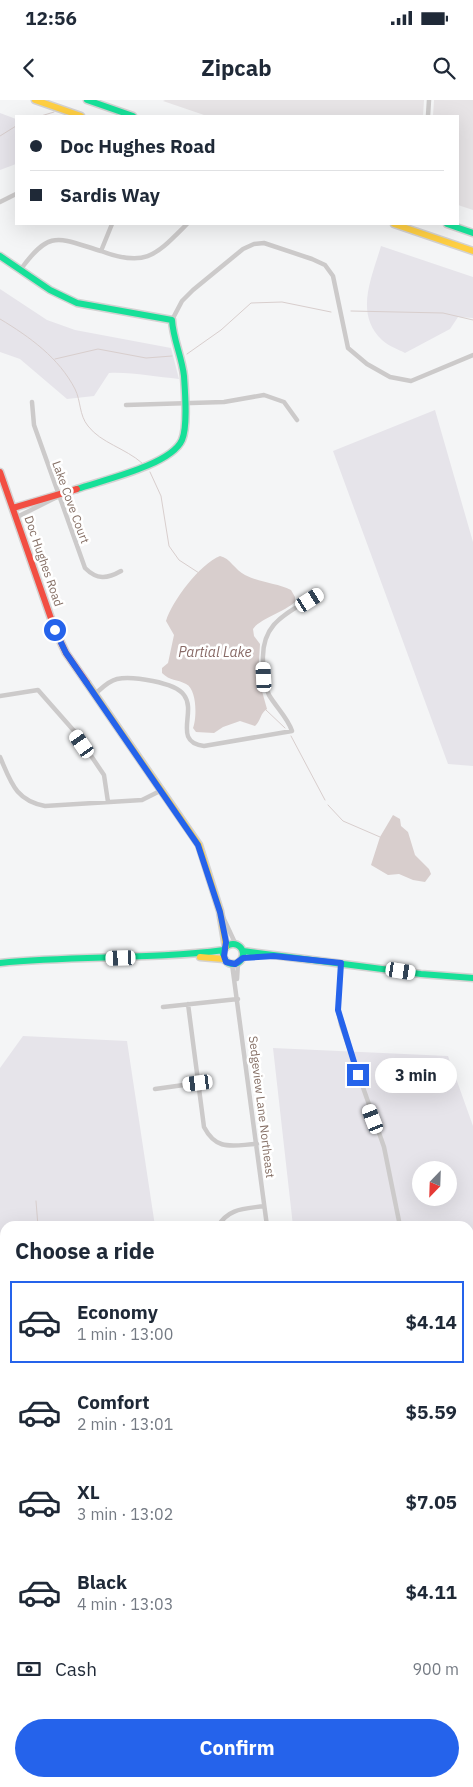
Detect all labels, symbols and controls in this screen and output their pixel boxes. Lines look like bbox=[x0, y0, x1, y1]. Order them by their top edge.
text: 12:56 bbox=[25, 6, 77, 30]
text: Zipcab bbox=[201, 53, 272, 82]
icon: back bbox=[15, 54, 43, 82]
icon: search bbox=[430, 54, 458, 82]
text: Doc Hughes Road bbox=[60, 134, 216, 158]
text: Sardis Way bbox=[60, 183, 160, 207]
street label: Lake Cove Court bbox=[49, 459, 93, 545]
street label: Doc Hughes Road bbox=[21, 514, 67, 608]
car bbox=[293, 586, 326, 614]
route start bbox=[44, 619, 66, 641]
water label: Partial Lake bbox=[178, 643, 252, 661]
car bbox=[255, 662, 272, 692]
car bbox=[67, 727, 96, 761]
car bbox=[105, 950, 136, 966]
car bbox=[385, 961, 416, 981]
street label: Sedgeview Lane Northeast bbox=[246, 1035, 278, 1179]
callout: 3 min bbox=[376, 1058, 458, 1092]
route end bbox=[347, 1064, 369, 1086]
text: 3 min bbox=[395, 1065, 437, 1085]
car bbox=[182, 1074, 213, 1092]
car bbox=[360, 1102, 385, 1136]
north arrow bbox=[412, 1161, 458, 1206]
map controls bbox=[412, 1161, 457, 1206]
text: Choose a ride bbox=[15, 1236, 155, 1265]
icon: car bbox=[17, 1300, 62, 1345]
text: Economy bbox=[77, 1300, 158, 1324]
text: $4.14 bbox=[405, 1310, 457, 1334]
text: 1 min · 13:00 bbox=[77, 1324, 173, 1344]
icon: car bbox=[17, 1390, 62, 1435]
text: Comfort bbox=[77, 1390, 150, 1414]
text: $5.59 bbox=[405, 1400, 457, 1424]
text: 2 min · 13:01 bbox=[77, 1414, 173, 1434]
icon: car bbox=[17, 1480, 62, 1525]
text: XL bbox=[77, 1480, 100, 1504]
text: $7.05 bbox=[405, 1490, 457, 1514]
text: 3 min · 13:02 bbox=[77, 1504, 173, 1524]
icon: car bbox=[17, 1570, 62, 1615]
text: Black bbox=[77, 1570, 127, 1594]
text: $4.11 bbox=[405, 1580, 457, 1604]
text: 4 min · 13:03 bbox=[77, 1594, 173, 1614]
icon: cash bbox=[15, 1655, 43, 1683]
text: Cash bbox=[55, 1657, 97, 1681]
text: 900 m bbox=[412, 1659, 459, 1679]
button: Confirm bbox=[15, 1719, 459, 1777]

